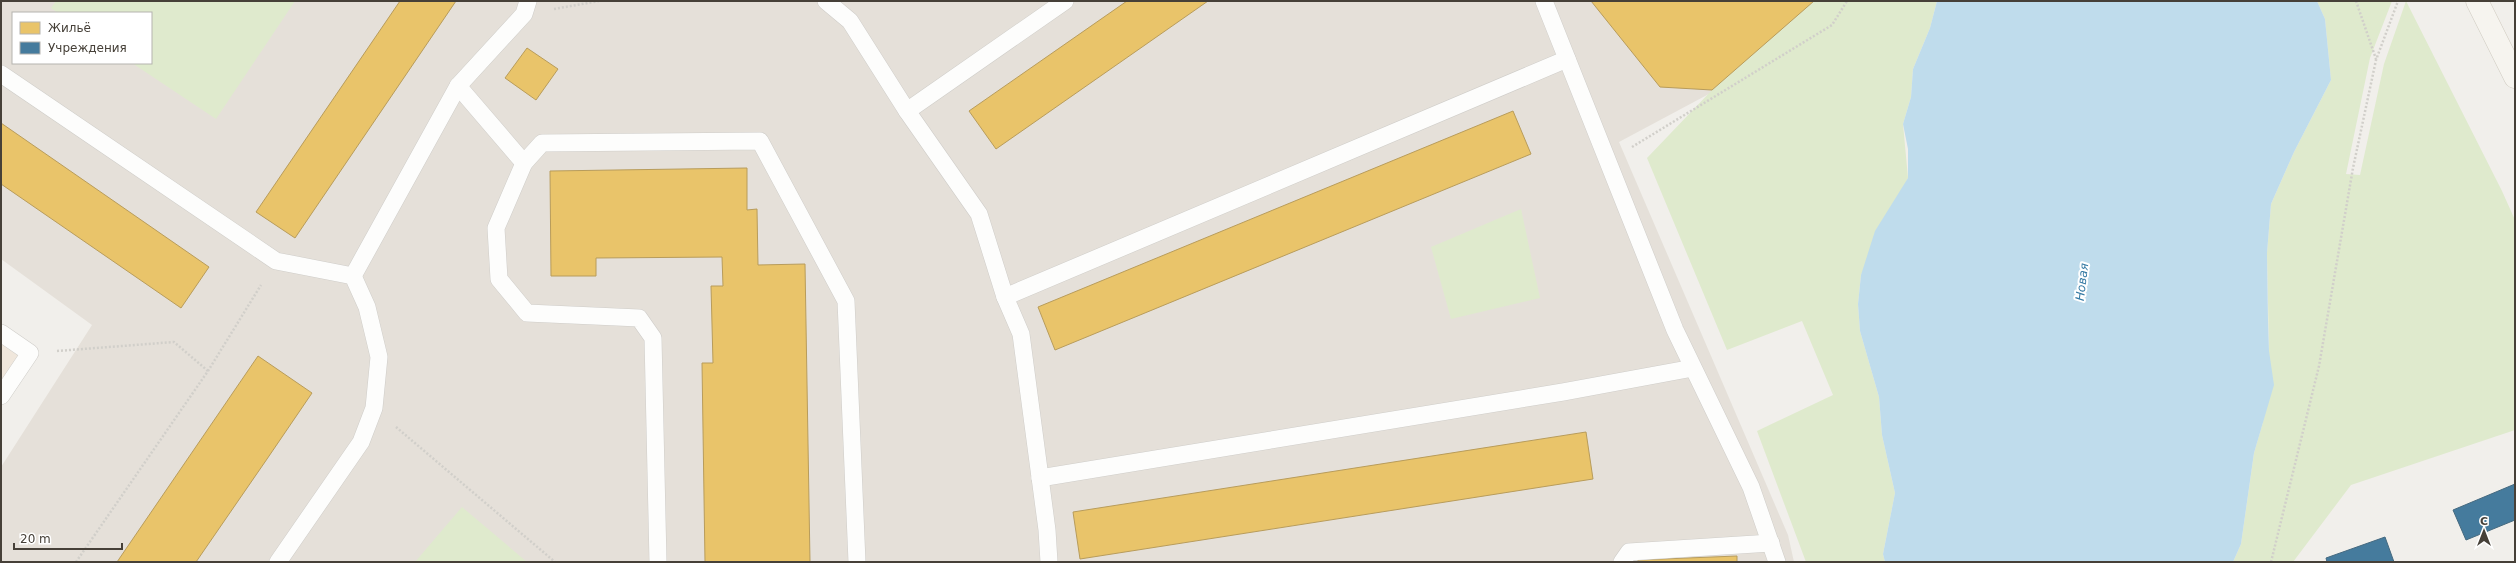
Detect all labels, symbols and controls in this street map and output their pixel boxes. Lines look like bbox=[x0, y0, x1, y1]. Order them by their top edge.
legend bbox=[12, 12, 152, 64]
text: Жильё bbox=[48, 21, 91, 35]
text: Учреждения bbox=[48, 41, 127, 55]
water label: Новая bbox=[2073, 262, 2091, 302]
north arrow bbox=[2464, 511, 2504, 551]
text: С bbox=[2480, 515, 2488, 528]
scale bar bbox=[14, 525, 122, 551]
text: 20 m bbox=[20, 532, 51, 546]

